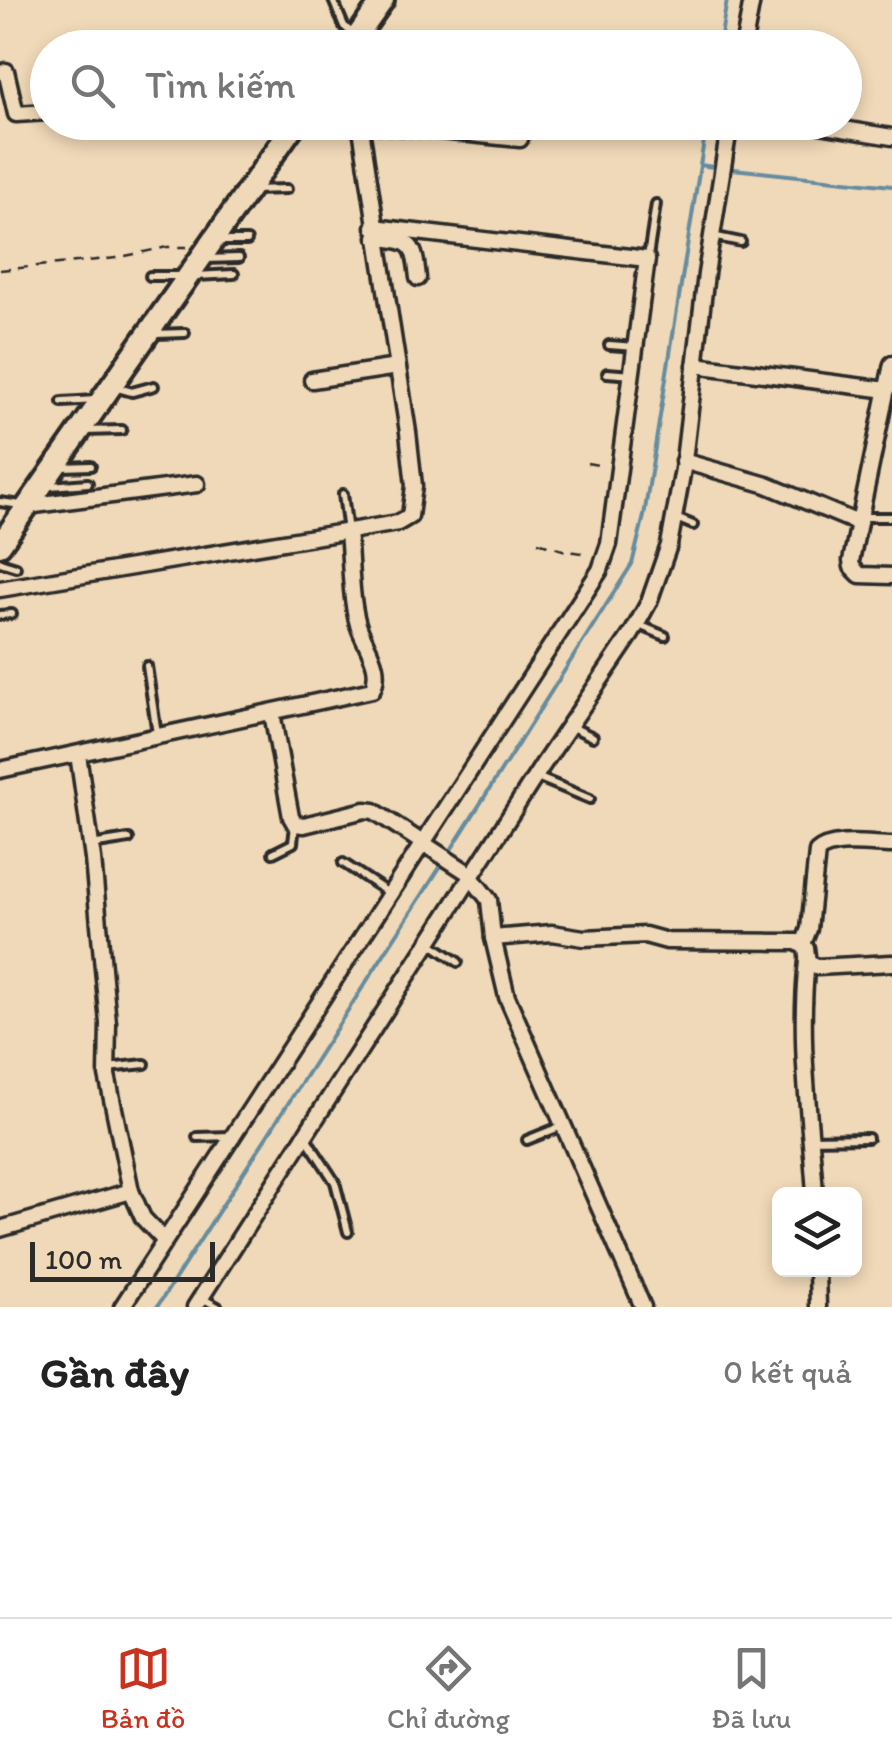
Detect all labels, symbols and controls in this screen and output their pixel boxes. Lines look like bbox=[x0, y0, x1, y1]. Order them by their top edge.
search box bbox=[30, 30, 862, 140]
icon: search bbox=[65, 58, 120, 113]
text: Tìm kiếm bbox=[145, 62, 296, 108]
map controls bbox=[772, 1187, 862, 1277]
button: layers bbox=[772, 1187, 862, 1277]
scale bar bbox=[30, 1237, 215, 1282]
text: 100 m bbox=[45, 1242, 122, 1276]
text: Gần đây bbox=[40, 1347, 189, 1398]
text: 0 kết quả bbox=[723, 1353, 852, 1391]
tab: Bản đồ bbox=[101, 1641, 185, 1735]
tab: Chỉ đường bbox=[387, 1641, 510, 1735]
tab: Đã lưu bbox=[711, 1641, 791, 1735]

